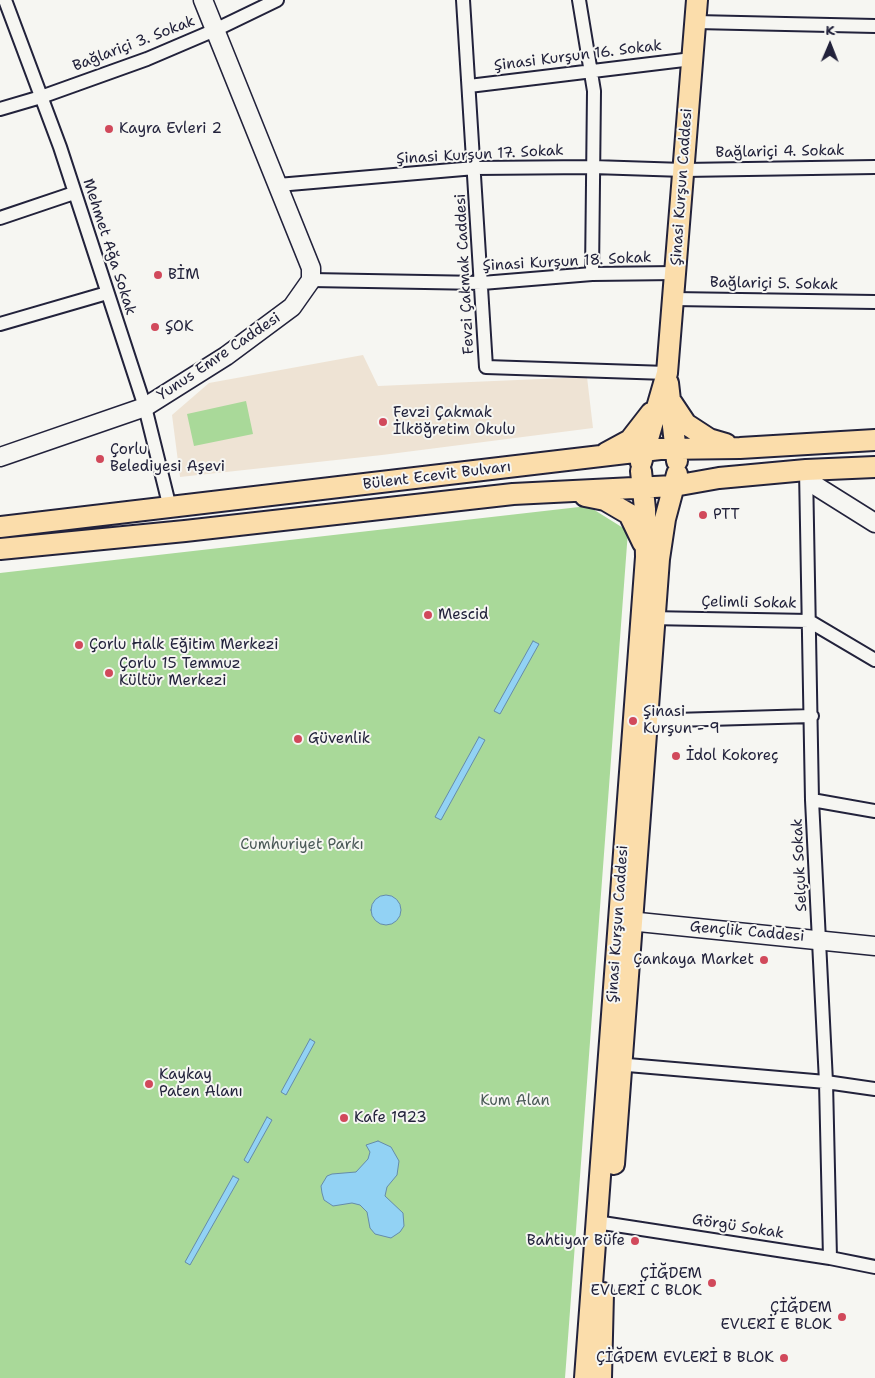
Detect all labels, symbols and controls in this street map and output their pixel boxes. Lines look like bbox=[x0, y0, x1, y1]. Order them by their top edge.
street label: Bağlariçi 3. Sokak bbox=[70, 12, 198, 76]
north arrow bbox=[805, 20, 855, 70]
text: K bbox=[825, 21, 835, 39]
street label: Şinasi Kurşun 16. Sokak bbox=[493, 37, 663, 75]
street label: Şinasi Kurşun Caddesi bbox=[668, 108, 696, 266]
place label: Kayra Evleri 2 bbox=[119, 120, 222, 138]
marker: Kayra Evleri 2 bbox=[103, 123, 115, 135]
street label: Şinasi Kurşun 17. Sokak bbox=[396, 142, 564, 168]
street label: Bağlariçi 4. Sokak bbox=[715, 142, 845, 162]
street label: Mehmet Ağa Sokak bbox=[78, 176, 140, 318]
street label: Fevzi Çakmak Caddesi bbox=[452, 193, 478, 355]
street label: Şinasi Kurşun 18. Sokak bbox=[482, 249, 652, 275]
place label: BİM bbox=[168, 266, 200, 284]
marker: BİM bbox=[152, 269, 164, 281]
street label: Bağlariçi 5. Sokak bbox=[710, 274, 838, 294]
street label: Yunus Emre Caddesi bbox=[154, 309, 284, 405]
place label: ŞOK bbox=[165, 318, 194, 336]
marker: ŞOK bbox=[149, 321, 161, 333]
place label: Fevzi Çakmak İlköğretim Okulu bbox=[393, 404, 515, 439]
marker: Fevzi Çakmak İlköğretim Okulu bbox=[377, 416, 389, 428]
place label: Çorlu Belediyesi Aşevi bbox=[110, 441, 225, 476]
marker: Çorlu Belediyesi Aşevi bbox=[94, 453, 106, 465]
street label: Bülent Ecevit Bulvarı bbox=[362, 458, 512, 494]
place label: PTT bbox=[713, 506, 740, 524]
marker: PTT bbox=[697, 509, 709, 521]
street label: Çelimli Sokak bbox=[701, 593, 797, 613]
place label: Mescid bbox=[438, 606, 488, 624]
marker: Mescid bbox=[422, 609, 434, 621]
place label: Çorlu Halk Eğitim Merkezi bbox=[89, 636, 279, 654]
marker: Çorlu Halk Eğitim Merkezi bbox=[73, 639, 85, 651]
place label: Çorlu 15 Temmuz Kültür Merkezi bbox=[119, 655, 241, 690]
marker: Çorlu 15 Temmuz Kültür Merkezi bbox=[103, 667, 115, 679]
place label: Şinasi Kurşun - 9 bbox=[643, 703, 720, 738]
marker: Şinasi Kurşun - 9 bbox=[627, 715, 639, 727]
place label: Güvenlik bbox=[308, 730, 370, 748]
marker: Güvenlik bbox=[292, 733, 304, 745]
place label: İdol Kokoreç bbox=[686, 747, 779, 765]
marker: İdol Kokoreç bbox=[670, 750, 682, 762]
street label: Selçuk Sokak bbox=[789, 818, 811, 912]
park label: Cumhuriyet Parkı bbox=[240, 836, 364, 854]
street label: Şinasi Kurşun Caddesi bbox=[604, 845, 632, 1003]
street label: Gençlik Caddesi bbox=[689, 918, 805, 946]
place label: Çankaya Market bbox=[633, 951, 754, 969]
marker: Çankaya Market bbox=[758, 954, 770, 966]
place label: Kaykay Paten Alanı bbox=[159, 1066, 243, 1101]
marker: Kaykay Paten Alanı bbox=[143, 1078, 155, 1090]
park label: Kum Alan bbox=[480, 1092, 550, 1110]
place label: Kafe 1923 bbox=[354, 1109, 427, 1127]
marker: Kafe 1923 bbox=[338, 1112, 350, 1124]
street label: Görgü Sokak bbox=[691, 1211, 785, 1243]
place label: Bahtiyar Büfe bbox=[527, 1232, 625, 1250]
marker: Bahtiyar Büfe bbox=[629, 1235, 641, 1247]
place label: ÇİĞDEM EVLERİ C BLOK bbox=[591, 1265, 702, 1300]
marker: ÇİĞDEM EVLERİ C BLOK bbox=[706, 1277, 718, 1289]
place label: ÇİĞDEM EVLERİ E BLOK bbox=[720, 1299, 832, 1334]
marker: ÇİĞDEM EVLERİ E BLOK bbox=[836, 1311, 848, 1323]
place label: ÇİĞDEM EVLERİ B BLOK bbox=[596, 1349, 774, 1367]
marker: ÇİĞDEM EVLERİ B BLOK bbox=[778, 1352, 790, 1364]

